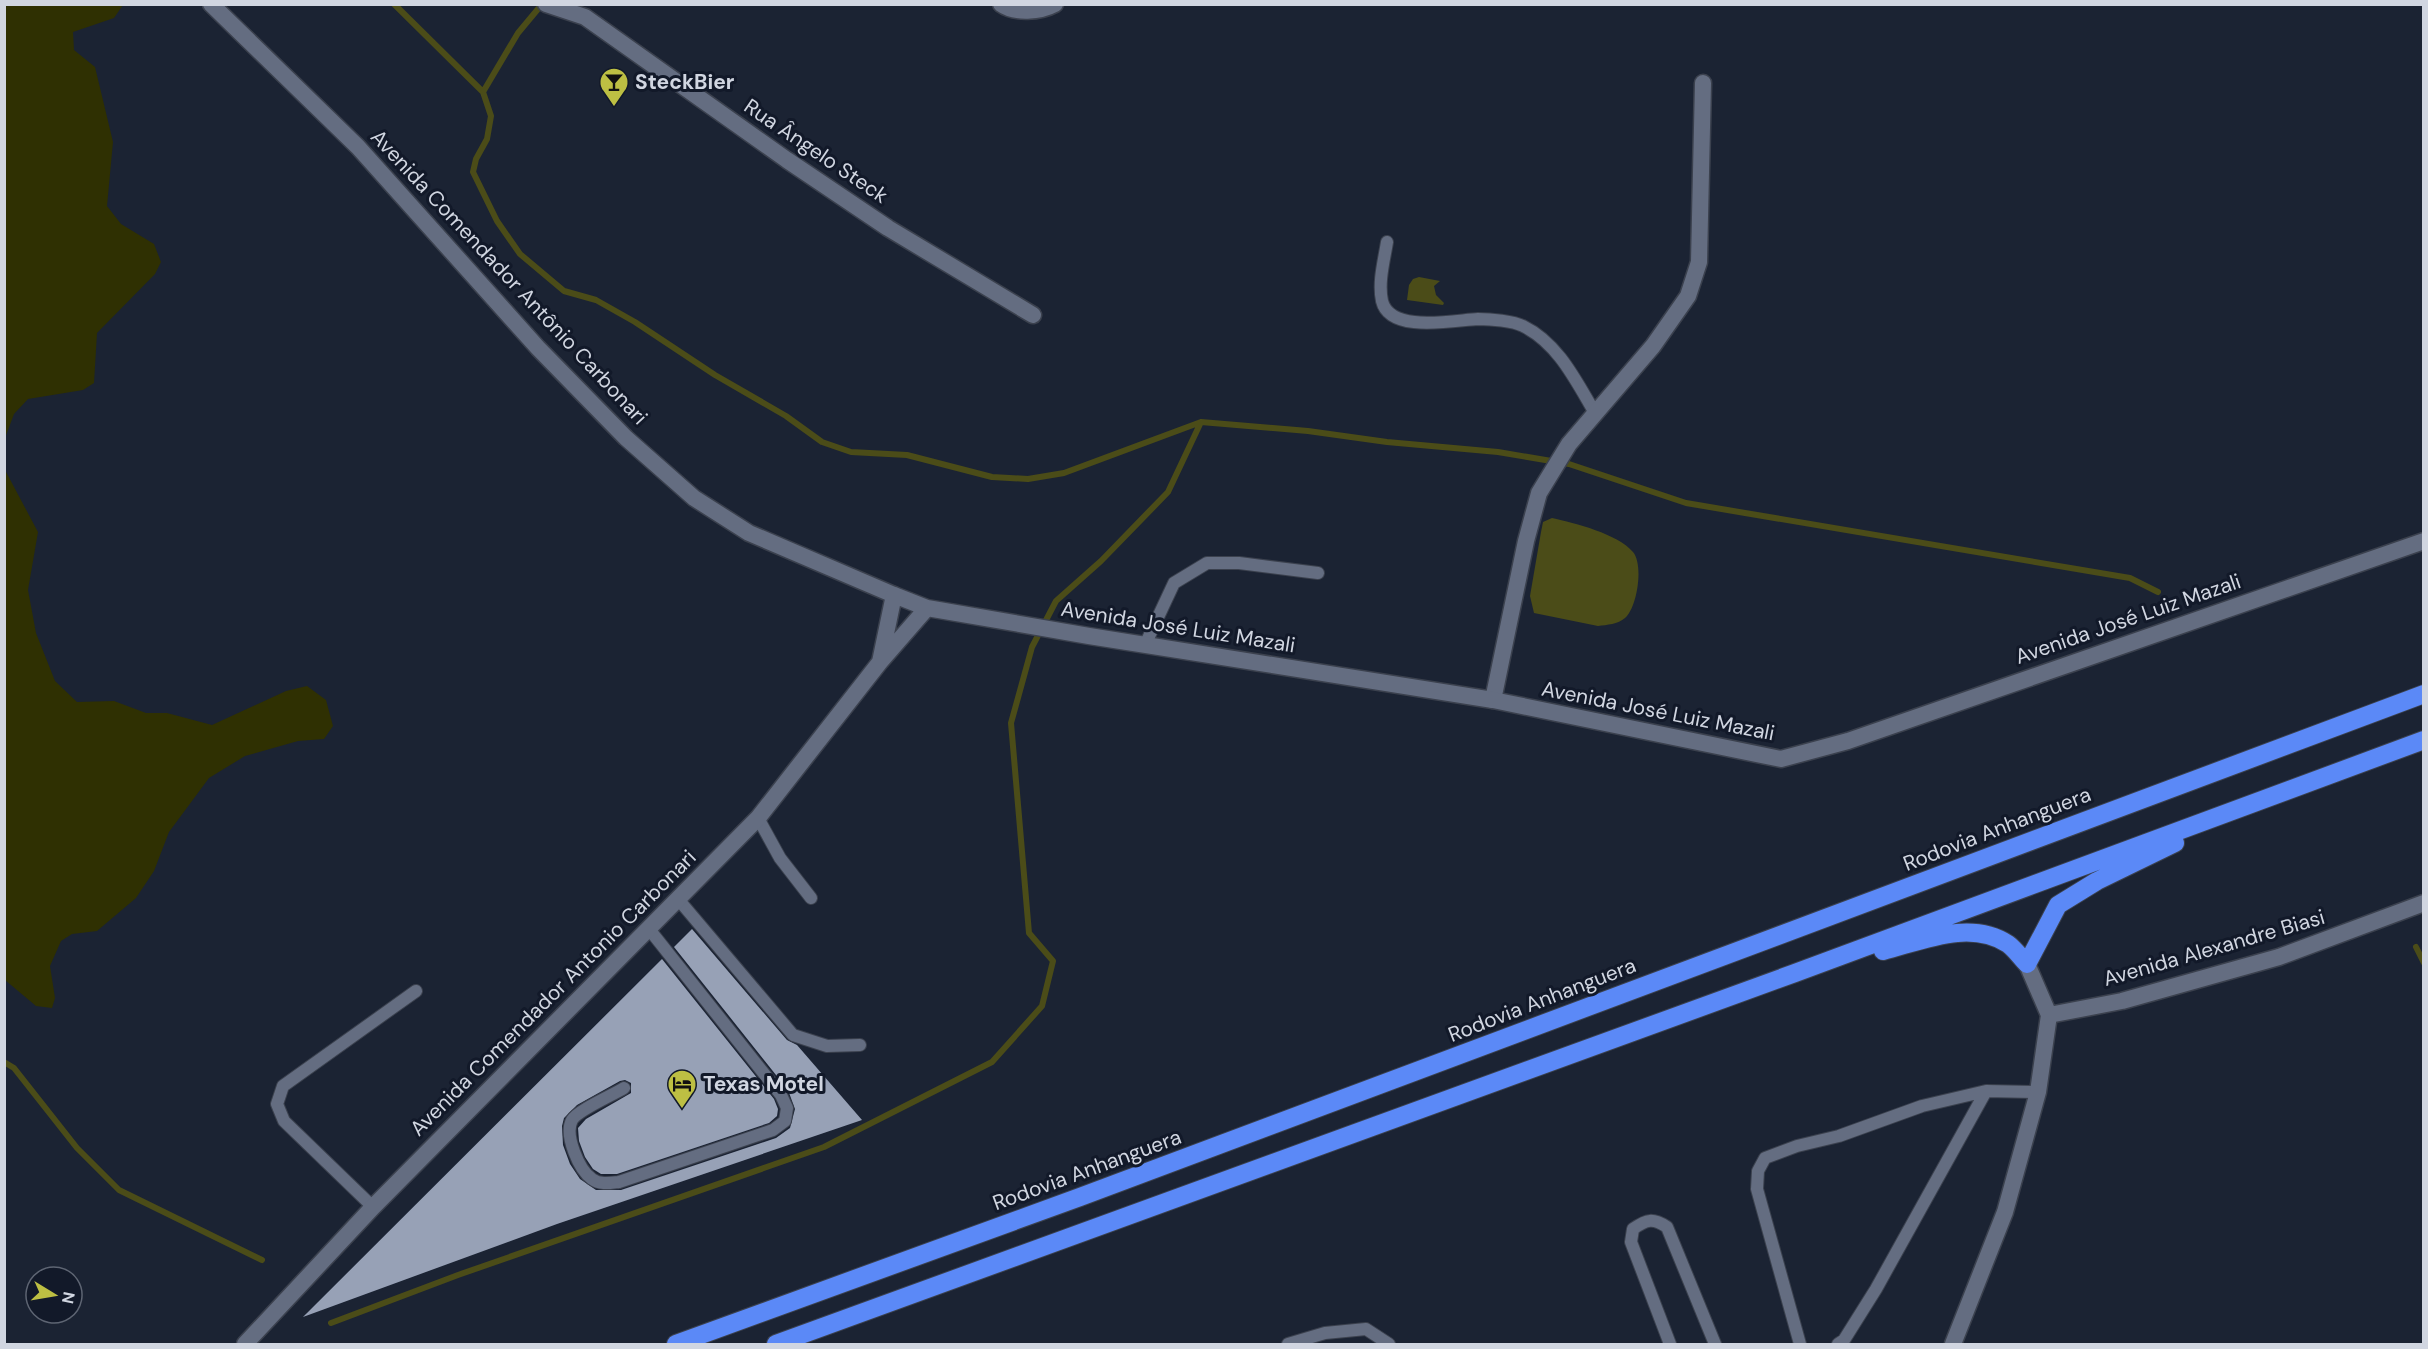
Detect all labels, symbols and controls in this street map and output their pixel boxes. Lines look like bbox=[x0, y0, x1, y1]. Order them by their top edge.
bar icon: SteckBier bbox=[598, 66, 630, 108]
place label: SteckBier bbox=[635, 68, 735, 96]
street label: Rua Ângelo Steck bbox=[738, 92, 894, 210]
street label: Avenida Comendador Antônio Carbonari bbox=[364, 123, 654, 431]
street label: Avenida José Luiz Mazali bbox=[2011, 567, 2245, 671]
street label: Avenida José Luiz Mazali bbox=[1059, 595, 1297, 659]
street label: Avenida José Luiz Mazali bbox=[1539, 675, 1777, 747]
street label: Rodovia Anhanguera bbox=[1899, 780, 2095, 878]
street label: Avenida Comendador Antonio Carbonari bbox=[404, 844, 702, 1142]
street label: Avenida Alexandre Biasi bbox=[2100, 903, 2328, 993]
street label: Rodovia Anhanguera bbox=[1444, 951, 1640, 1049]
hotel icon: Texas Motel bbox=[666, 1068, 698, 1110]
place label: Texas Motel bbox=[703, 1070, 824, 1098]
street label: Rodovia Anhanguera bbox=[989, 1123, 1185, 1217]
north arrow bbox=[24, 1265, 84, 1325]
text: N bbox=[57, 1290, 80, 1305]

